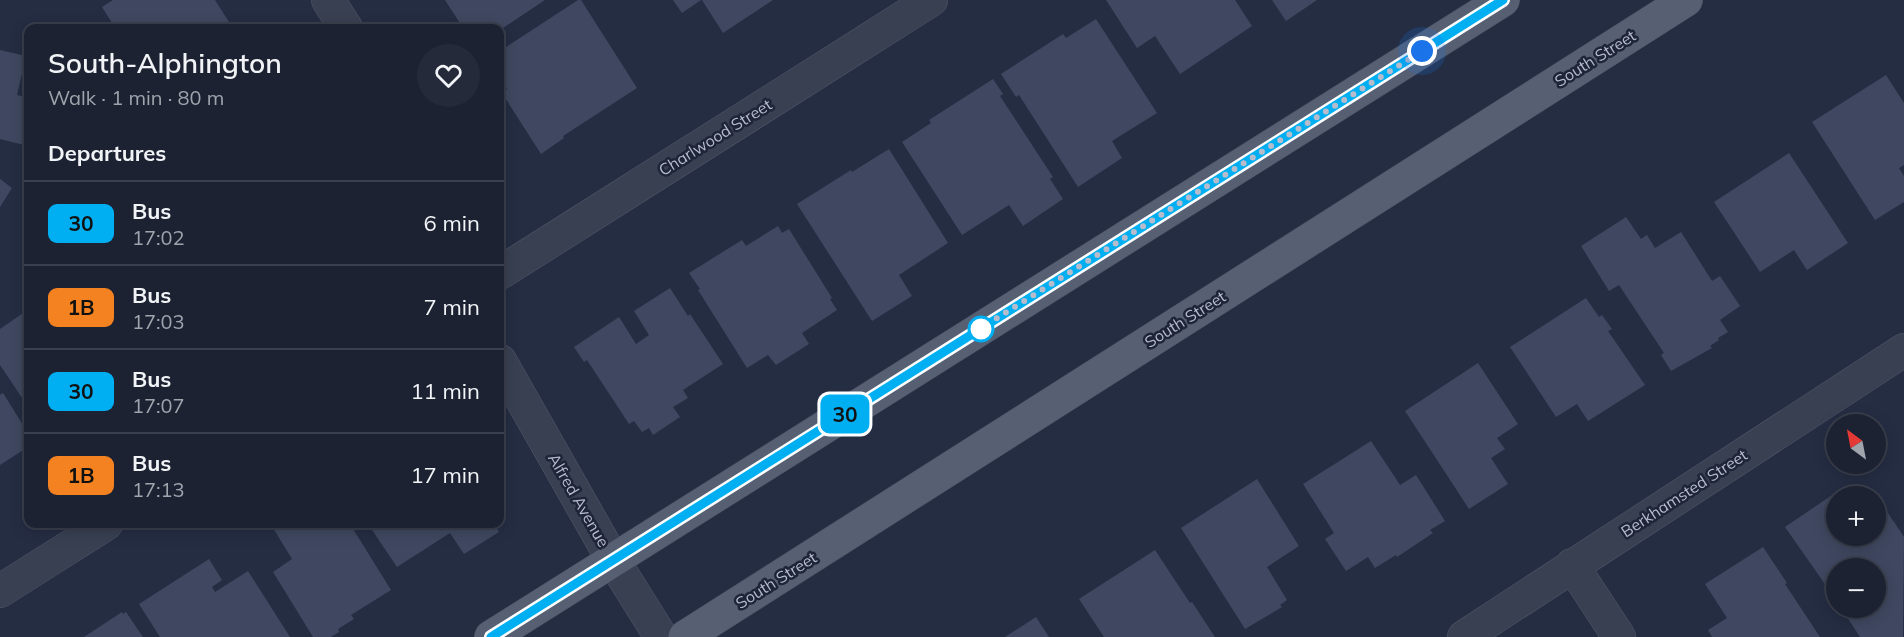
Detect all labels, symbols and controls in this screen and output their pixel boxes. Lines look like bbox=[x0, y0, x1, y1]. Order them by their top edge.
street label: South Street bbox=[1551, 25, 1640, 91]
your location bbox=[1407, 36, 1437, 66]
button: heart bbox=[417, 44, 480, 107]
text: South-Alphington bbox=[48, 45, 282, 80]
text: Walk · 1 min · 80 m bbox=[48, 85, 224, 110]
street label: Charlwood Street bbox=[655, 94, 776, 180]
text: Departures bbox=[48, 139, 166, 167]
text: Bus bbox=[132, 197, 171, 225]
text: 6 min bbox=[424, 209, 480, 237]
text: 30 bbox=[68, 210, 94, 236]
text: 17:02 bbox=[132, 225, 185, 250]
text: Bus bbox=[132, 281, 171, 309]
street label: South Street bbox=[1141, 286, 1230, 352]
text: 7 min bbox=[424, 293, 480, 321]
text: 1B bbox=[67, 294, 95, 320]
text: 17:03 bbox=[132, 309, 185, 334]
unlabelled marker bbox=[968, 316, 994, 342]
text: Bus bbox=[132, 365, 171, 393]
text: 11 min bbox=[410, 377, 480, 405]
text: 30 bbox=[68, 378, 94, 404]
text: 17:07 bbox=[132, 393, 185, 418]
line badge: 30 bbox=[818, 394, 872, 434]
text: 30 bbox=[832, 401, 858, 427]
north arrow bbox=[1826, 414, 1886, 474]
map controls bbox=[1826, 414, 1886, 618]
street label: Berkhamsted Street bbox=[1617, 444, 1751, 541]
text: Bus bbox=[132, 449, 171, 477]
street label: Alfred Avenue bbox=[544, 450, 614, 550]
text: 17 min bbox=[410, 461, 480, 489]
text: 1B bbox=[67, 462, 95, 488]
text: 17:13 bbox=[132, 477, 185, 502]
button: + bbox=[1826, 486, 1886, 546]
street label: South Street bbox=[732, 547, 821, 613]
button: − bbox=[1826, 558, 1886, 618]

